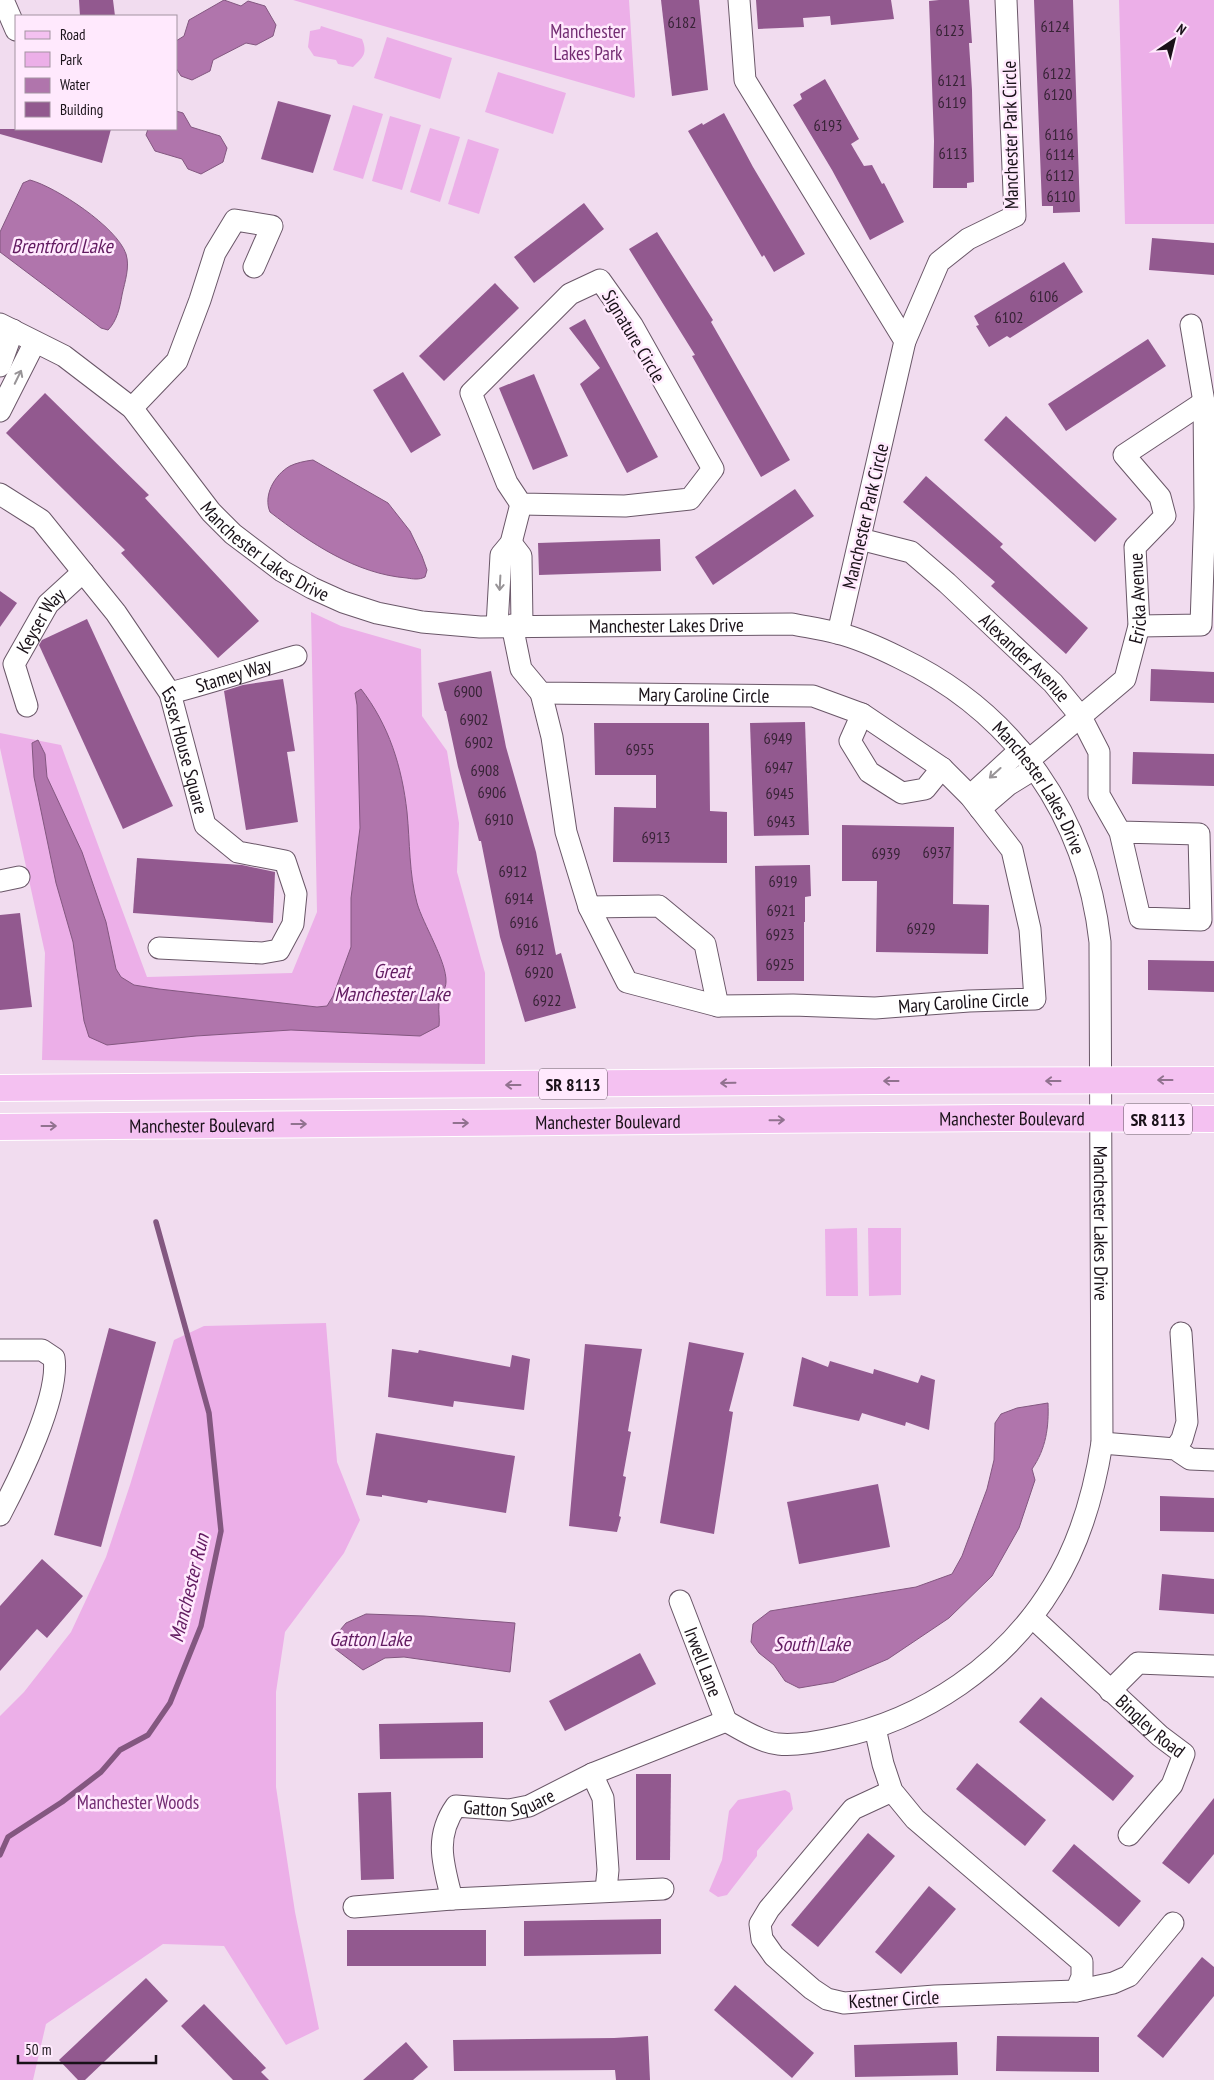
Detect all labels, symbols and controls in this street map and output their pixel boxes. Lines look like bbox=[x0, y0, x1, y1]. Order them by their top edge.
house number: 6182 bbox=[668, 12, 696, 32]
legend bbox=[15, 15, 178, 130]
north arrow bbox=[1149, 15, 1199, 65]
house number: 6124 bbox=[1041, 16, 1069, 36]
park label: Manchester Lakes Park bbox=[550, 19, 627, 65]
house number: 6123 bbox=[936, 20, 964, 40]
text: N bbox=[1173, 20, 1190, 39]
text: Road bbox=[60, 25, 86, 44]
text: Park bbox=[60, 50, 82, 69]
street label: Manchester Park Circle bbox=[997, 60, 1023, 209]
house number: 6122 bbox=[1043, 63, 1071, 83]
house number: 6121 bbox=[938, 70, 966, 90]
text: Water bbox=[60, 75, 91, 94]
house number: 6120 bbox=[1044, 84, 1072, 104]
house number: 6119 bbox=[938, 92, 966, 112]
text: Building bbox=[60, 100, 103, 119]
house number: 6193 bbox=[814, 115, 842, 135]
house number: 6116 bbox=[1045, 124, 1073, 144]
house number: 6113 bbox=[939, 143, 967, 163]
house number: 6114 bbox=[1046, 144, 1074, 164]
house number: 6112 bbox=[1046, 165, 1074, 185]
house number: 6110 bbox=[1047, 186, 1075, 206]
water label: Brentford Lake bbox=[11, 233, 114, 259]
street label: Signature Circle bbox=[597, 285, 671, 387]
house number: 6106 bbox=[1030, 286, 1058, 306]
house number: 6102 bbox=[995, 307, 1023, 327]
one-way arrow bbox=[14, 370, 23, 385]
street label: Manchester Park Circle bbox=[837, 441, 893, 591]
street label: Manchester Lakes Drive bbox=[195, 497, 333, 606]
street label: Ericka Avenue bbox=[1123, 552, 1151, 646]
one-way arrow bbox=[495, 574, 504, 590]
street label: Keyser Way bbox=[11, 582, 71, 657]
street label: Alexander Avenue bbox=[974, 608, 1076, 707]
street label: Manchester Lakes Drive bbox=[589, 612, 744, 638]
street label: Stamey Way bbox=[193, 652, 275, 697]
house number: 6900 bbox=[454, 681, 482, 701]
street label: Essex House Square bbox=[157, 682, 214, 817]
street label: Mary Caroline Circle bbox=[638, 682, 770, 708]
house number: 6902 bbox=[460, 709, 488, 729]
street label: Manchester Lakes Drive bbox=[987, 716, 1091, 858]
house number: 6949 bbox=[764, 728, 792, 748]
house number: 6902 bbox=[465, 732, 493, 752]
house number: 6955 bbox=[626, 739, 654, 759]
house number: 6947 bbox=[765, 757, 793, 777]
house number: 6908 bbox=[471, 760, 499, 780]
one-way arrow bbox=[988, 767, 1001, 779]
house number: 6906 bbox=[478, 782, 506, 802]
house number: 6945 bbox=[766, 783, 794, 803]
house number: 6910 bbox=[485, 809, 513, 829]
house number: 6943 bbox=[767, 811, 795, 831]
house number: 6913 bbox=[642, 827, 670, 847]
house number: 6937 bbox=[923, 842, 951, 862]
house number: 6939 bbox=[872, 843, 900, 863]
house number: 6912 bbox=[499, 861, 527, 881]
house number: 6919 bbox=[769, 871, 797, 891]
house number: 6914 bbox=[505, 888, 533, 908]
house number: 6921 bbox=[767, 900, 795, 920]
house number: 6916 bbox=[510, 912, 538, 932]
house number: 6929 bbox=[907, 918, 935, 938]
house number: 6923 bbox=[766, 924, 794, 944]
house number: 6912 bbox=[516, 939, 544, 959]
house number: 6925 bbox=[766, 954, 794, 974]
water label: Great Manchester Lake bbox=[334, 958, 452, 1007]
house number: 6920 bbox=[525, 962, 553, 982]
street label: Mary Caroline Circle bbox=[897, 987, 1029, 1018]
house number: 6922 bbox=[533, 990, 561, 1010]
road number: SR 8113 bbox=[539, 1068, 607, 1100]
one-way arrow bbox=[1158, 1075, 1174, 1085]
one-way arrow bbox=[883, 1076, 899, 1086]
one-way arrow bbox=[1045, 1076, 1062, 1086]
one-way arrow bbox=[720, 1078, 736, 1088]
one-way arrow bbox=[505, 1080, 522, 1090]
road number: SR 8113 bbox=[1124, 1104, 1192, 1134]
street label: Manchester Boulevard bbox=[939, 1106, 1085, 1131]
street label: Manchester Boulevard bbox=[535, 1109, 681, 1134]
street label: Manchester Boulevard bbox=[129, 1113, 275, 1138]
one-way arrow bbox=[769, 1115, 785, 1125]
one-way arrow bbox=[452, 1118, 469, 1128]
one-way arrow bbox=[290, 1119, 306, 1129]
one-way arrow bbox=[40, 1121, 56, 1131]
street label: Manchester Lakes Drive bbox=[1089, 1146, 1113, 1301]
water label: Manchester Run bbox=[163, 1530, 215, 1645]
street label: Irwell Lane bbox=[679, 1623, 728, 1700]
water label: Gatton Lake bbox=[329, 1626, 413, 1652]
water label: South Lake bbox=[774, 1631, 852, 1657]
street label: Bingley Road bbox=[1111, 1689, 1190, 1763]
street label: Gatton Square bbox=[463, 1783, 559, 1822]
park label: Manchester Woods bbox=[77, 1790, 199, 1814]
street label: Kestner Circle bbox=[848, 1985, 940, 2013]
scale bar bbox=[18, 2032, 155, 2064]
text: 50 m bbox=[25, 2040, 51, 2059]

